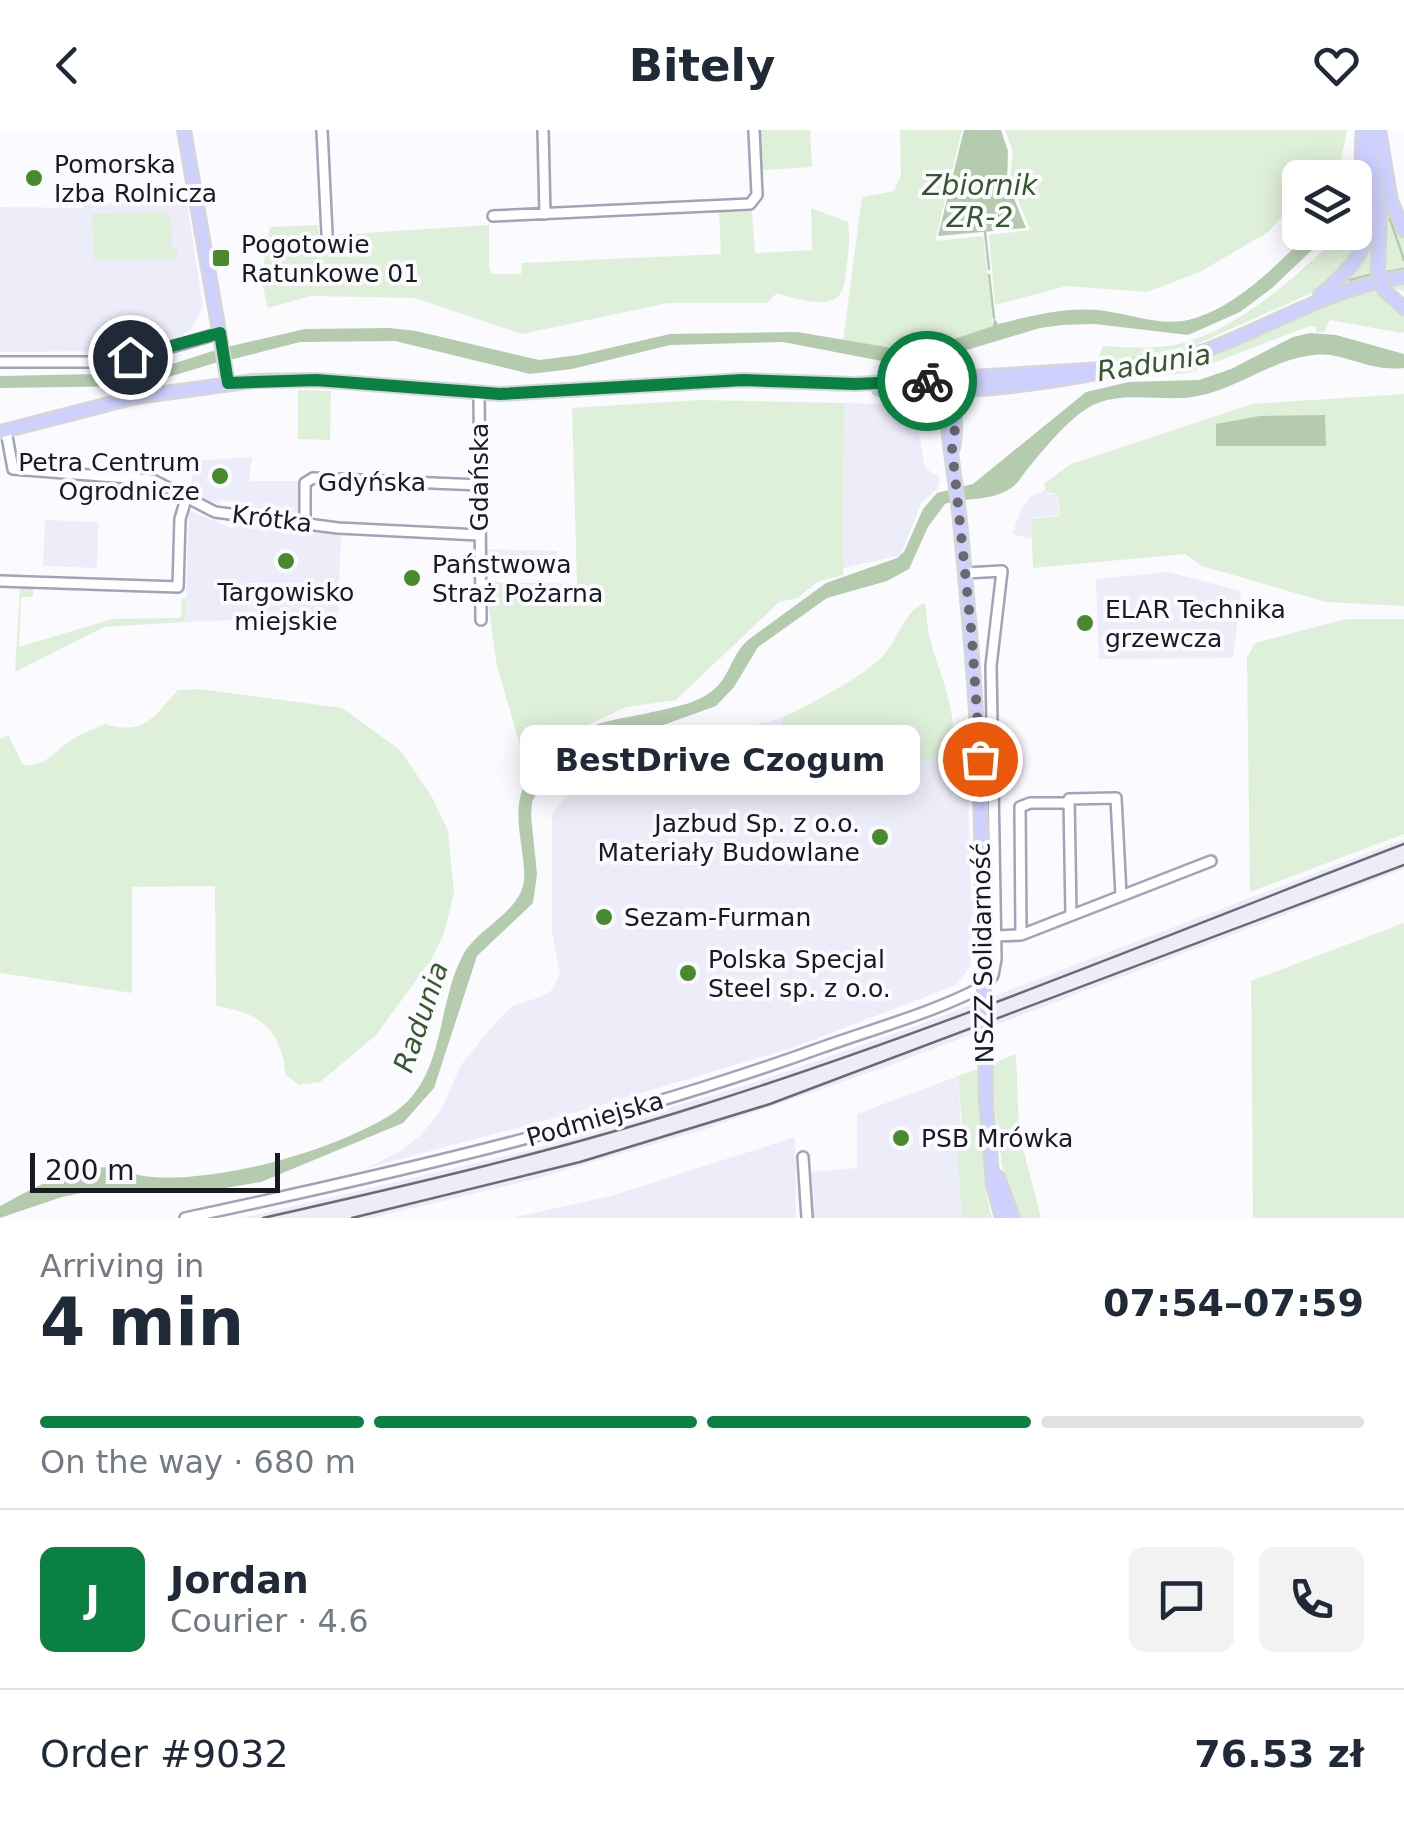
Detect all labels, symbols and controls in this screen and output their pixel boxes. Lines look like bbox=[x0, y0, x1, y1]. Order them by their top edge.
icon: back bbox=[40, 38, 95, 93]
icon: heart bbox=[1309, 38, 1364, 93]
text: Bitely bbox=[629, 39, 775, 92]
place label: Pomorska Izba Rolnicza bbox=[54, 150, 217, 208]
map controls bbox=[1282, 160, 1372, 250]
button: layers bbox=[1282, 160, 1372, 250]
marker: Pomorska Izba Rolnicza bbox=[23, 167, 45, 189]
water label: Zbiornik ZR-2 bbox=[921, 169, 1039, 234]
place label: Pogotowie Ratunkowe 01 bbox=[241, 230, 419, 288]
marker: Pogotowie Ratunkowe 01 bbox=[210, 247, 232, 269]
pin bbox=[88, 315, 173, 400]
icon: home bbox=[103, 330, 158, 385]
courier bbox=[877, 331, 977, 431]
water label: Radunia bbox=[1095, 338, 1213, 388]
icon: bike bbox=[900, 354, 955, 409]
street label: Gdańska bbox=[465, 423, 494, 531]
place label: Petra Centrum Ogrodnicze bbox=[18, 448, 200, 506]
marker: Petra Centrum Ogrodnicze bbox=[209, 465, 231, 487]
street label: Gdyńska bbox=[318, 468, 426, 497]
street label: Krótka bbox=[230, 500, 314, 538]
marker: Targowisko miejskie bbox=[275, 550, 297, 572]
place label: Państwowa Straż Pożarna bbox=[432, 550, 603, 608]
marker: Państwowa Straż Pożarna bbox=[401, 567, 423, 589]
place label: Targowisko miejskie bbox=[217, 578, 354, 636]
place label: ELAR Technika grzewcza bbox=[1105, 595, 1286, 653]
marker: ELAR Technika grzewcza bbox=[1074, 612, 1096, 634]
pin bbox=[938, 717, 1023, 802]
callout: BestDrive Czogum bbox=[520, 724, 920, 794]
icon: bag bbox=[953, 732, 1008, 787]
text: BestDrive Czogum bbox=[555, 741, 885, 779]
place label: Jazbud Sp. z o.o. Materiały Budowlane bbox=[597, 809, 860, 867]
marker: Jazbud Sp. z o.o. Materiały Budowlane bbox=[869, 826, 891, 848]
street label: NSZZ Solidarność bbox=[967, 842, 999, 1064]
place label: Sezam-Furman bbox=[624, 903, 811, 932]
marker: Sezam-Furman bbox=[593, 906, 615, 928]
place label: Polska Specjal Steel sp. z o.o. bbox=[708, 945, 891, 1003]
water label: Radunia bbox=[387, 957, 455, 1077]
marker: Polska Specjal Steel sp. z o.o. bbox=[677, 962, 699, 984]
street label: Podmiejska bbox=[523, 1086, 667, 1152]
place label: PSB Mrówka bbox=[921, 1124, 1073, 1153]
marker: PSB Mrówka bbox=[890, 1127, 912, 1149]
scale bar bbox=[30, 1148, 280, 1192]
text: 200 m bbox=[45, 1154, 135, 1187]
text: Arriving in bbox=[40, 1247, 204, 1285]
text: 07:54–07:59 bbox=[1103, 1281, 1364, 1325]
text: 4 min bbox=[40, 1285, 244, 1360]
text: On the way · 680 m bbox=[40, 1443, 356, 1481]
button: chat bbox=[1129, 1547, 1234, 1652]
button: phone bbox=[1259, 1547, 1364, 1652]
text: Jordan bbox=[170, 1558, 309, 1602]
text: J bbox=[85, 1577, 100, 1621]
text: Courier · 4.6 bbox=[170, 1602, 369, 1640]
text: Order #9032 bbox=[40, 1732, 289, 1776]
text: 76.53 zł bbox=[1194, 1732, 1364, 1776]

